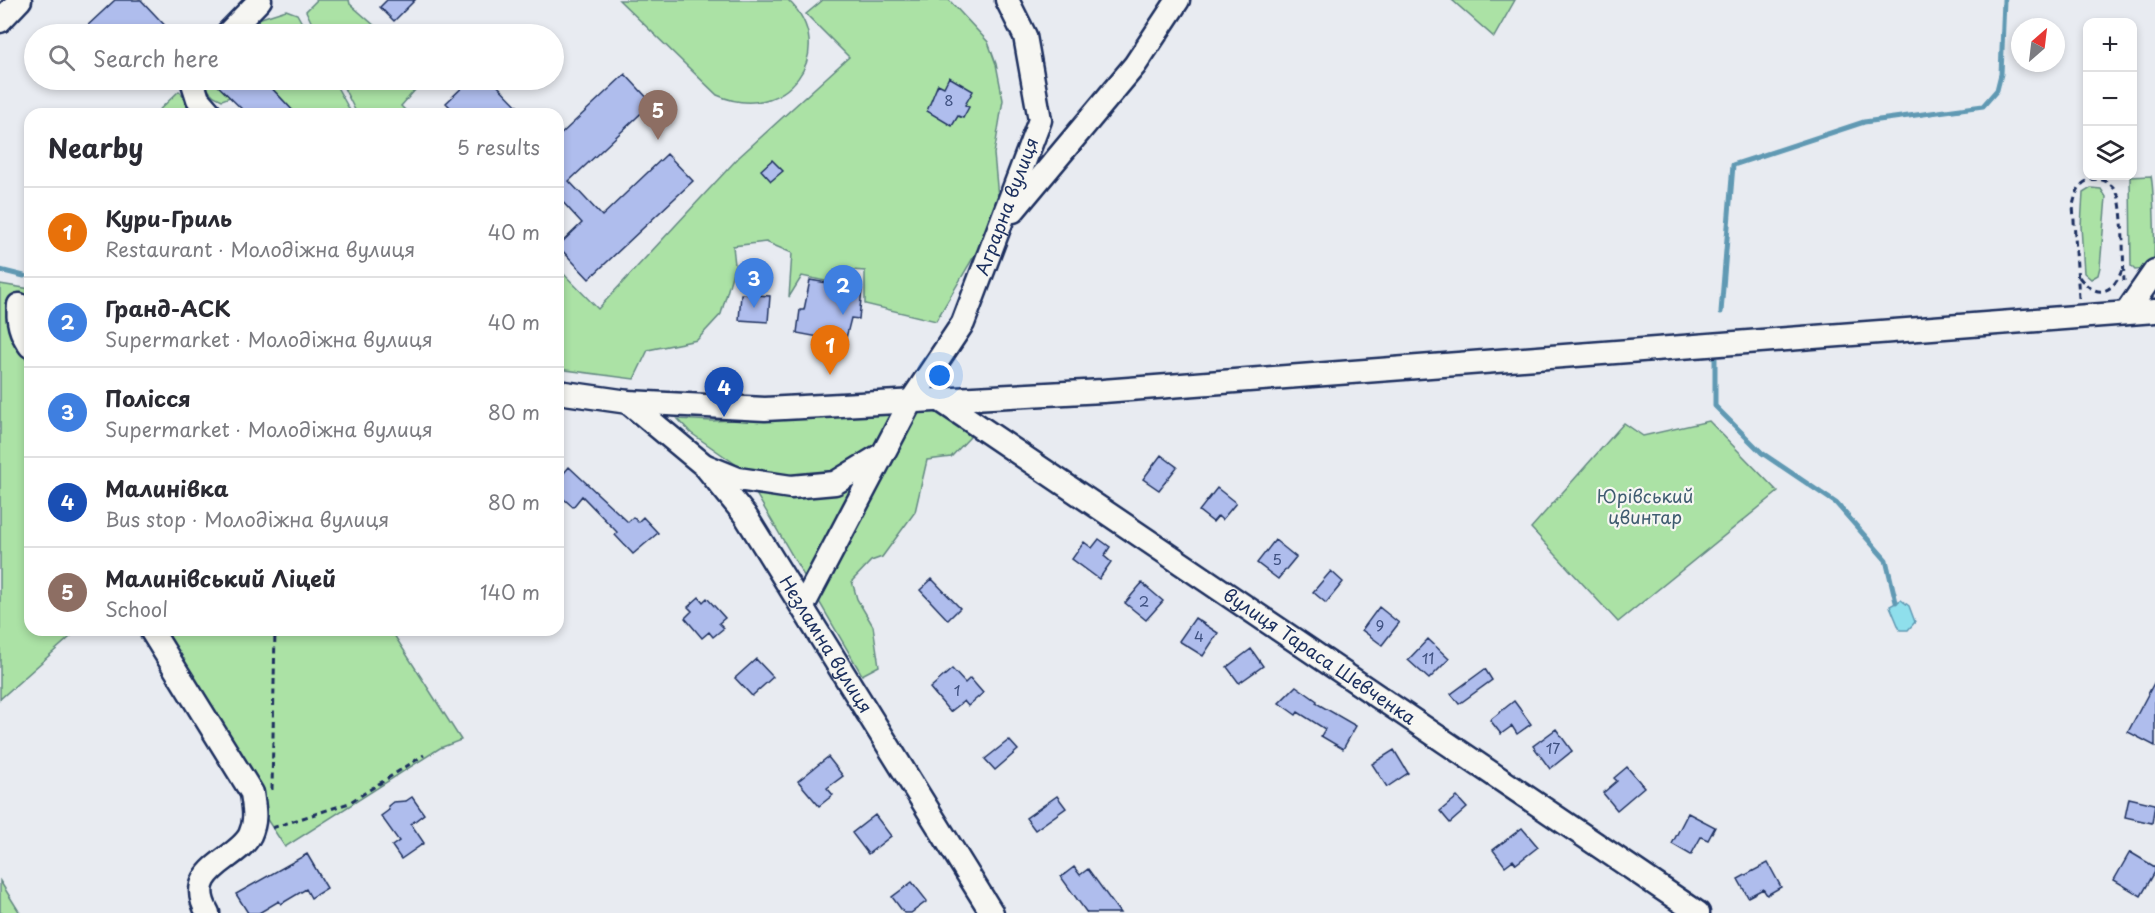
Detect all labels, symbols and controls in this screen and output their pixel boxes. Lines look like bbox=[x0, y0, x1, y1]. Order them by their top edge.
north arrow bbox=[2011, 18, 2065, 72]
map controls bbox=[2083, 18, 2137, 180]
button: + bbox=[2083, 18, 2137, 72]
search box bbox=[24, 24, 564, 90]
icon: search bbox=[45, 41, 78, 74]
text: Search here bbox=[93, 41, 219, 74]
button: − bbox=[2083, 72, 2137, 126]
house number: 8 bbox=[944, 88, 954, 111]
pin: 5 bbox=[638, 90, 678, 140]
button: layers bbox=[2083, 126, 2137, 180]
text: Nearby bbox=[48, 128, 143, 167]
text: 5 results bbox=[457, 132, 540, 162]
street label: Аграрна вулиця bbox=[967, 133, 1044, 279]
text: Кури-Гриль bbox=[105, 201, 232, 234]
text: 1 bbox=[63, 217, 72, 247]
text: 40 m bbox=[488, 217, 540, 247]
text: Restaurant · Молодіжна вулиця bbox=[105, 234, 415, 264]
pin: 3 bbox=[734, 258, 774, 308]
pin: 2 bbox=[824, 266, 862, 315]
text: Гранд-АСК bbox=[105, 291, 231, 324]
text: 2 bbox=[60, 307, 75, 337]
text: 40 m bbox=[488, 307, 540, 337]
text: Supermarket · Молодіжна вулиця bbox=[105, 324, 433, 354]
pin: 1 bbox=[810, 326, 850, 375]
your location bbox=[925, 361, 954, 390]
pin: 4 bbox=[704, 368, 744, 417]
text: Полісся bbox=[105, 381, 191, 414]
text: 3 bbox=[61, 397, 74, 427]
text: 80 m bbox=[488, 397, 540, 427]
text: Supermarket · Молодіжна вулиця bbox=[105, 414, 433, 444]
text: Малинівка bbox=[105, 471, 229, 504]
park label: Юрівський цвинтар bbox=[1597, 482, 1693, 530]
text: 4 bbox=[61, 487, 74, 517]
text: 80 m bbox=[488, 487, 540, 517]
text: Bus stop · Молодіжна вулиця bbox=[105, 504, 389, 534]
house number: 5 bbox=[1272, 547, 1282, 570]
text: Малинівський Ліцей bbox=[105, 561, 336, 594]
street label: Незламна вулиця bbox=[774, 570, 880, 718]
text: 5 bbox=[61, 577, 74, 607]
text: 140 m bbox=[480, 577, 540, 607]
street label: вулиця Тараса Шевченка bbox=[1218, 581, 1423, 731]
house number: 2 bbox=[1139, 589, 1149, 612]
text: School bbox=[105, 594, 168, 624]
house number: 9 bbox=[1376, 613, 1384, 636]
house number: 4 bbox=[1194, 624, 1204, 647]
house number: 11 bbox=[1422, 646, 1434, 669]
house number: 1 bbox=[954, 678, 960, 701]
house number: 17 bbox=[1546, 736, 1560, 759]

